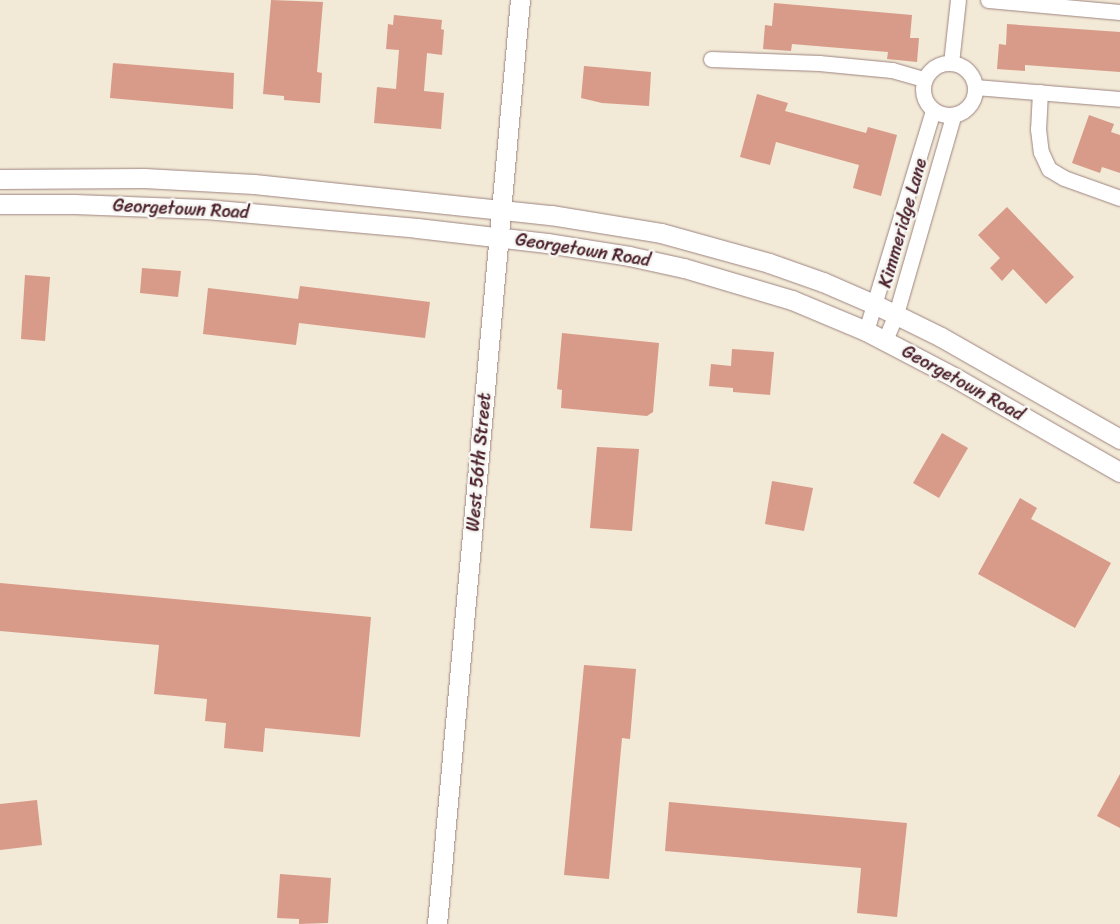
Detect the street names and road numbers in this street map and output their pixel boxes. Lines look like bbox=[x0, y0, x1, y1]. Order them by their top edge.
street label: Kimmeridge Lane bbox=[874, 156, 932, 290]
street label: Georgetown Road bbox=[112, 195, 250, 223]
street label: Georgetown Road bbox=[514, 229, 652, 271]
street label: Georgetown Road bbox=[898, 340, 1028, 426]
street label: West 56th Street bbox=[462, 392, 496, 532]

